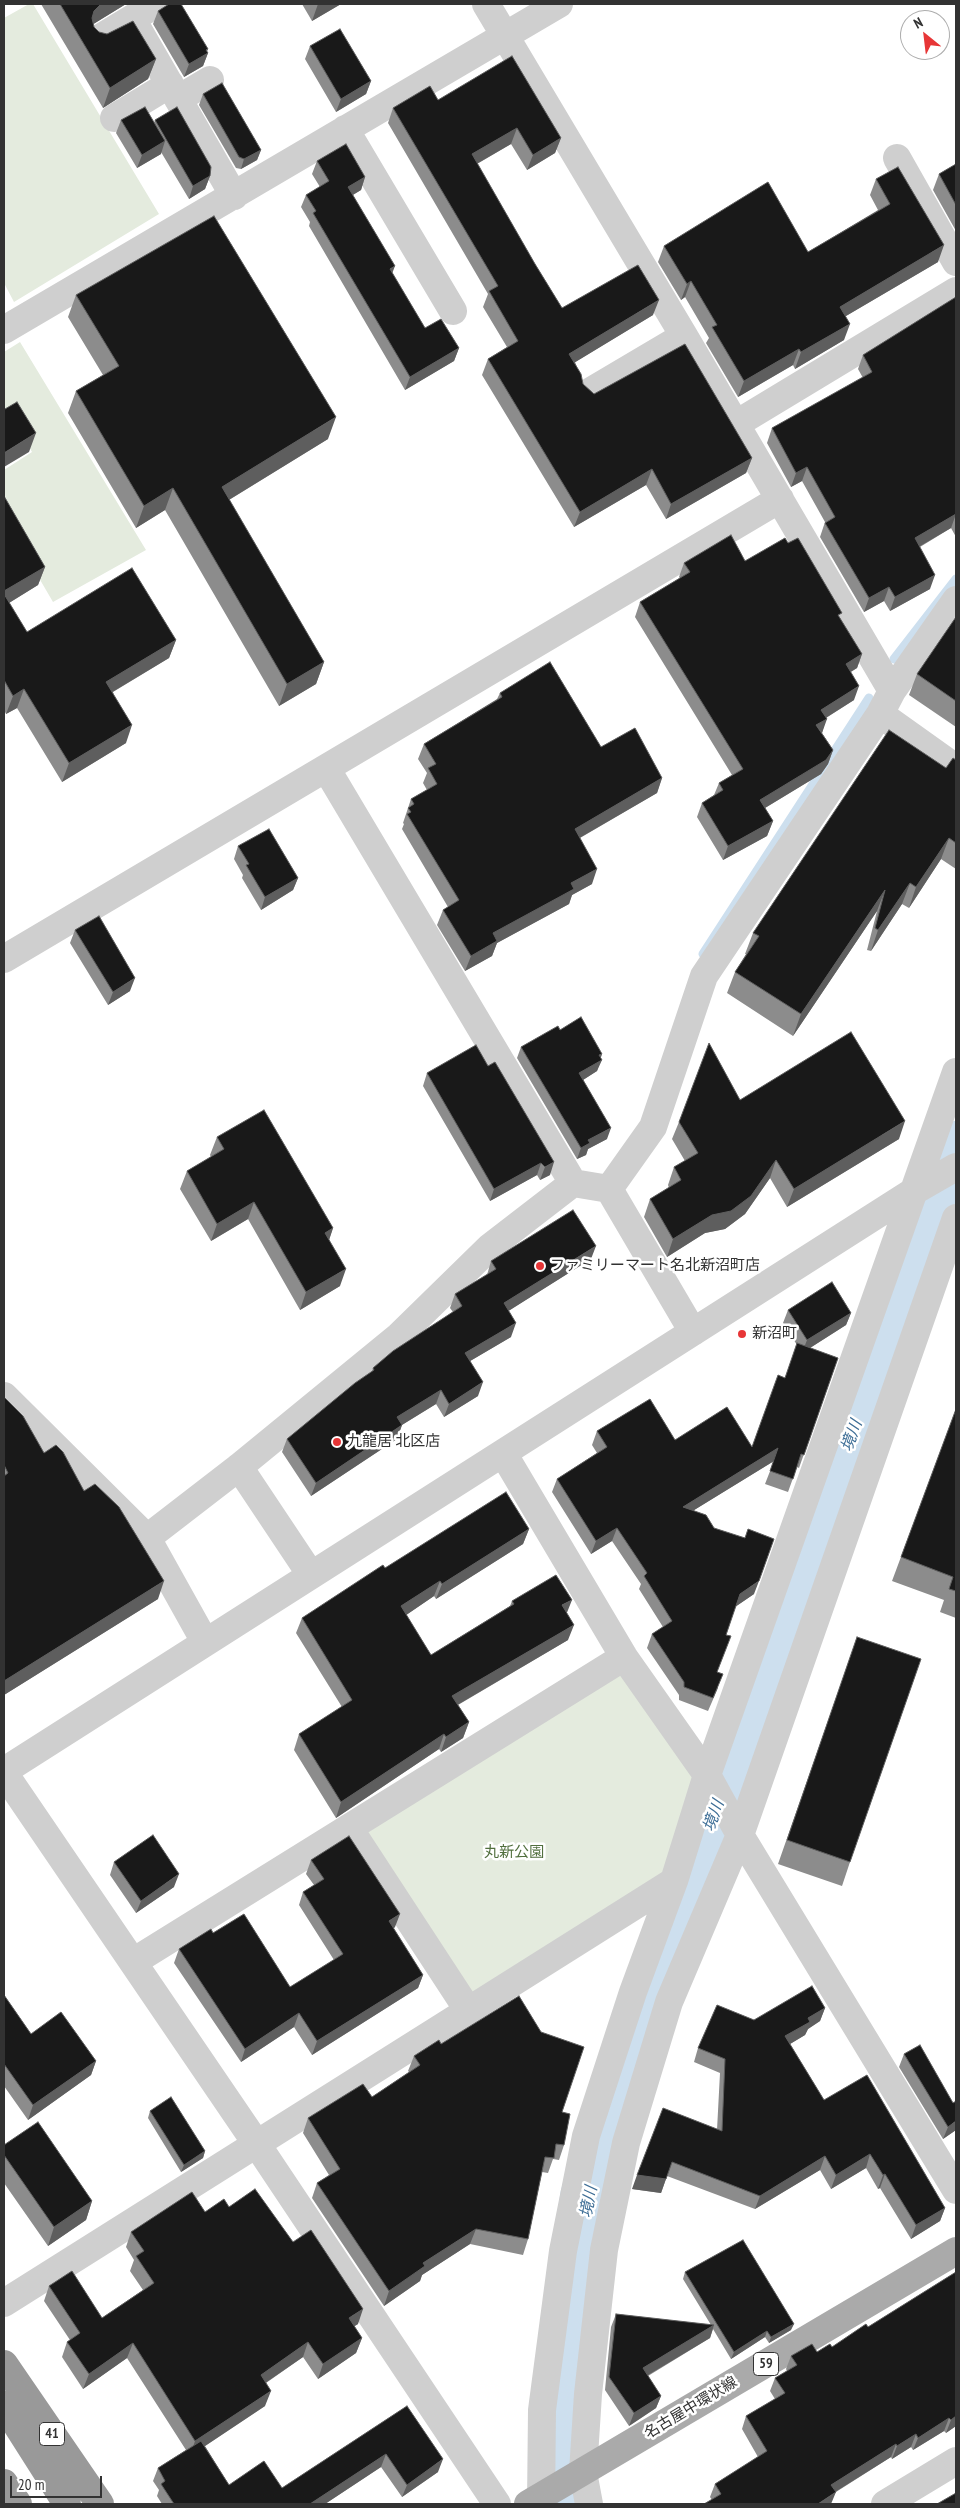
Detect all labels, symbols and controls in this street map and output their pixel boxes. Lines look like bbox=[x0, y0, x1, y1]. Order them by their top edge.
north arrow bbox=[900, 10, 950, 60]
text: N bbox=[911, 13, 926, 32]
place label: ファミリーマート名北新沼町店 bbox=[550, 1257, 760, 1275]
marker: ファミリーマート名北新沼町店 bbox=[534, 1260, 546, 1272]
place label: 新沼町 bbox=[752, 1325, 797, 1343]
marker: 新沼町 bbox=[736, 1328, 748, 1340]
water label: 境川 bbox=[838, 1418, 866, 1454]
place label: 九龍居 北区店 bbox=[347, 1433, 440, 1451]
marker: 九龍居 北区店 bbox=[331, 1436, 343, 1448]
water label: 境川 bbox=[700, 1798, 728, 1834]
park label: 丸新公園 bbox=[484, 1844, 544, 1862]
water label: 境川 bbox=[577, 2184, 601, 2220]
road number: 59 bbox=[754, 2352, 778, 2376]
street label: 名古屋中環状線 bbox=[641, 2373, 741, 2443]
road number: 41 bbox=[40, 2422, 64, 2446]
scale bar bbox=[12, 2466, 105, 2498]
text: 20 m bbox=[18, 2475, 44, 2494]

